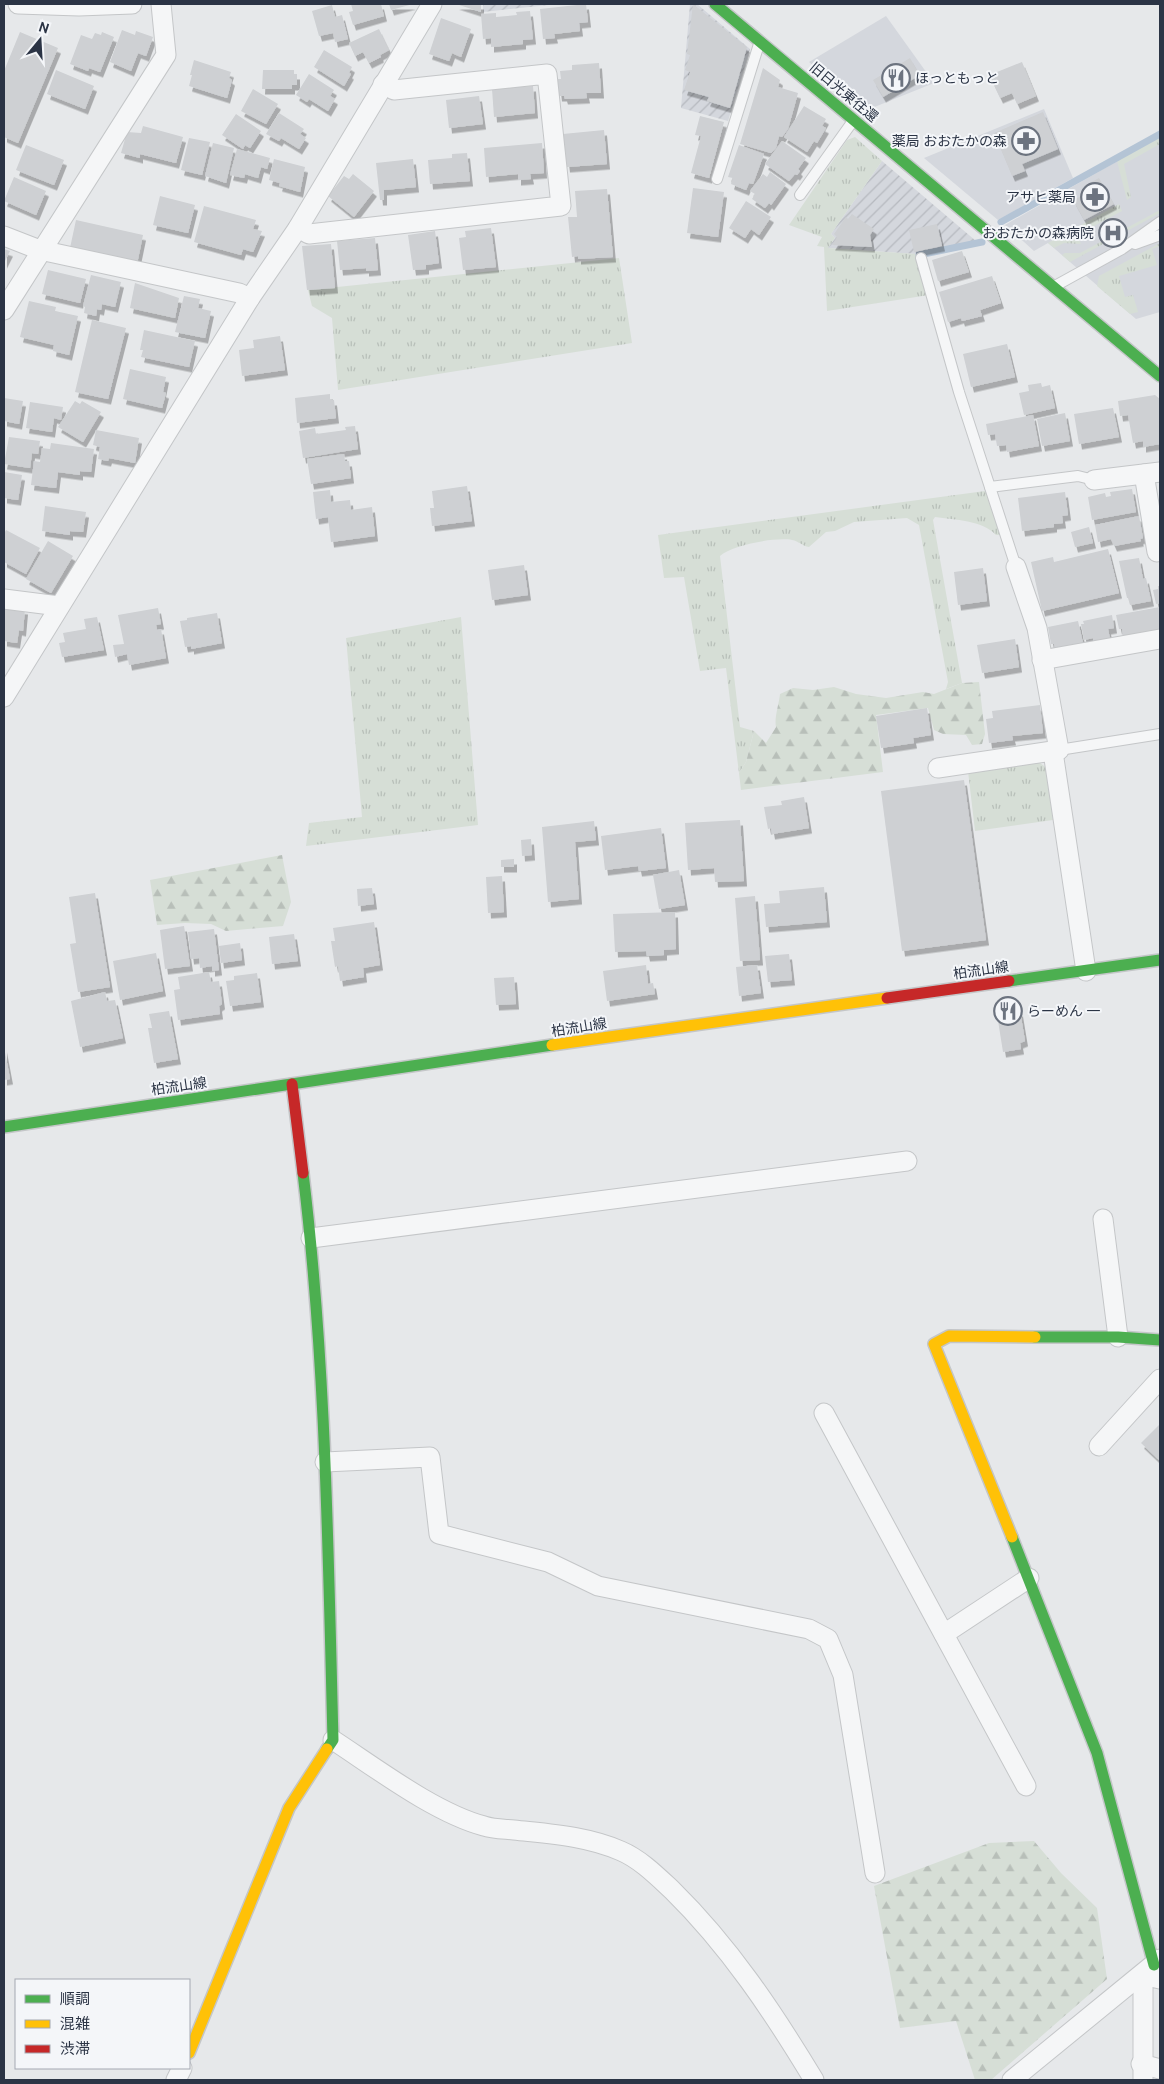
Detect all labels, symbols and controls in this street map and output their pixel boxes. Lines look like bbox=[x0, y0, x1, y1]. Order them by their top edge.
north arrow bbox=[15, 15, 65, 65]
text: N bbox=[37, 18, 52, 38]
street label: 旧日光東往還 bbox=[806, 58, 882, 126]
restaurant icon: ほっともっと bbox=[881, 63, 911, 93]
place label: ほっともっと bbox=[915, 69, 999, 87]
pharmacy icon: 薬局 おおたかの森 bbox=[1011, 126, 1041, 156]
place label: 薬局 おおたかの森 bbox=[892, 132, 1007, 150]
pharmacy icon: アサヒ薬局 bbox=[1080, 182, 1110, 212]
place label: アサヒ薬局 bbox=[1006, 188, 1076, 206]
hospital icon: おおたかの森病院 bbox=[1098, 218, 1128, 248]
place label: おおたかの森病院 bbox=[982, 224, 1094, 242]
street label: 柏流山線 bbox=[952, 957, 1010, 983]
restaurant icon: らーめん 一 bbox=[993, 996, 1023, 1026]
place label: らーめん 一 bbox=[1027, 1002, 1100, 1020]
street label: 柏流山線 bbox=[550, 1014, 608, 1040]
street label: 柏流山線 bbox=[150, 1073, 208, 1099]
legend bbox=[15, 1979, 190, 2069]
text: 順調 bbox=[60, 1990, 90, 2008]
text: 混雑 bbox=[60, 2015, 90, 2033]
text: 渋滞 bbox=[60, 2040, 90, 2058]

